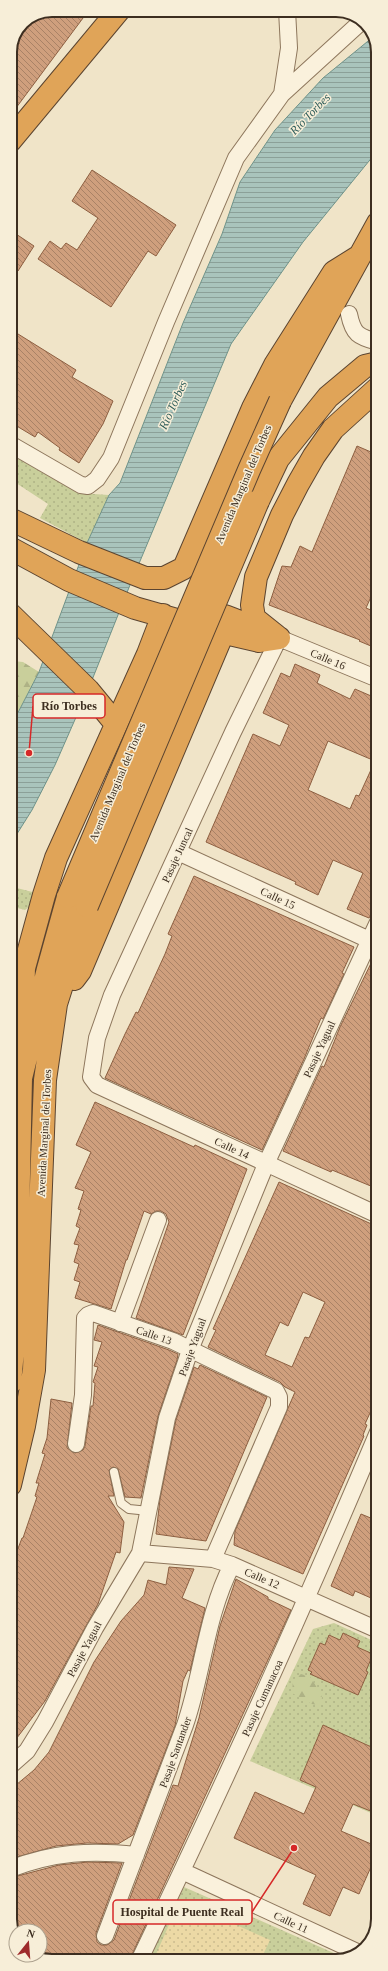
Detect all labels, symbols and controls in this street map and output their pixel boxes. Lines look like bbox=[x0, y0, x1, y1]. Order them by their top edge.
water label: Río Torbes bbox=[286, 90, 333, 138]
water label: Río Torbes bbox=[156, 378, 190, 432]
street label: Avenida Marginal del Torbes bbox=[213, 423, 273, 545]
street label: Calle 16 bbox=[309, 646, 348, 672]
callout: Río Torbes bbox=[33, 694, 105, 718]
text: Río Torbes bbox=[41, 699, 97, 713]
street label: Avenida Marginal del Torbes bbox=[87, 721, 147, 843]
street label: Pasaje Juncal bbox=[159, 826, 195, 884]
street label: Calle 15 bbox=[259, 885, 298, 911]
street label: Pasaje Yagual bbox=[301, 1019, 337, 1079]
street label: Avenida Marginal del Torbes bbox=[35, 1069, 53, 1197]
street label: Calle 14 bbox=[213, 1135, 252, 1161]
street label: Pasaje Yagual bbox=[176, 1316, 208, 1378]
street label: Calle 13 bbox=[135, 1323, 174, 1347]
street label: Calle 12 bbox=[243, 1565, 281, 1591]
street label: Pasaje Yagual bbox=[64, 1619, 104, 1679]
street label: Pasaje Cumanacoa bbox=[239, 1658, 285, 1738]
street label: Pasaje Santander bbox=[157, 1714, 194, 1789]
callout: Hospital de Puente Real bbox=[113, 1900, 252, 1924]
text: Hospital de Puente Real bbox=[121, 1905, 244, 1919]
street label: Calle 11 bbox=[272, 1909, 310, 1935]
north arrow bbox=[8, 1923, 48, 1963]
text: N bbox=[25, 1927, 37, 1940]

